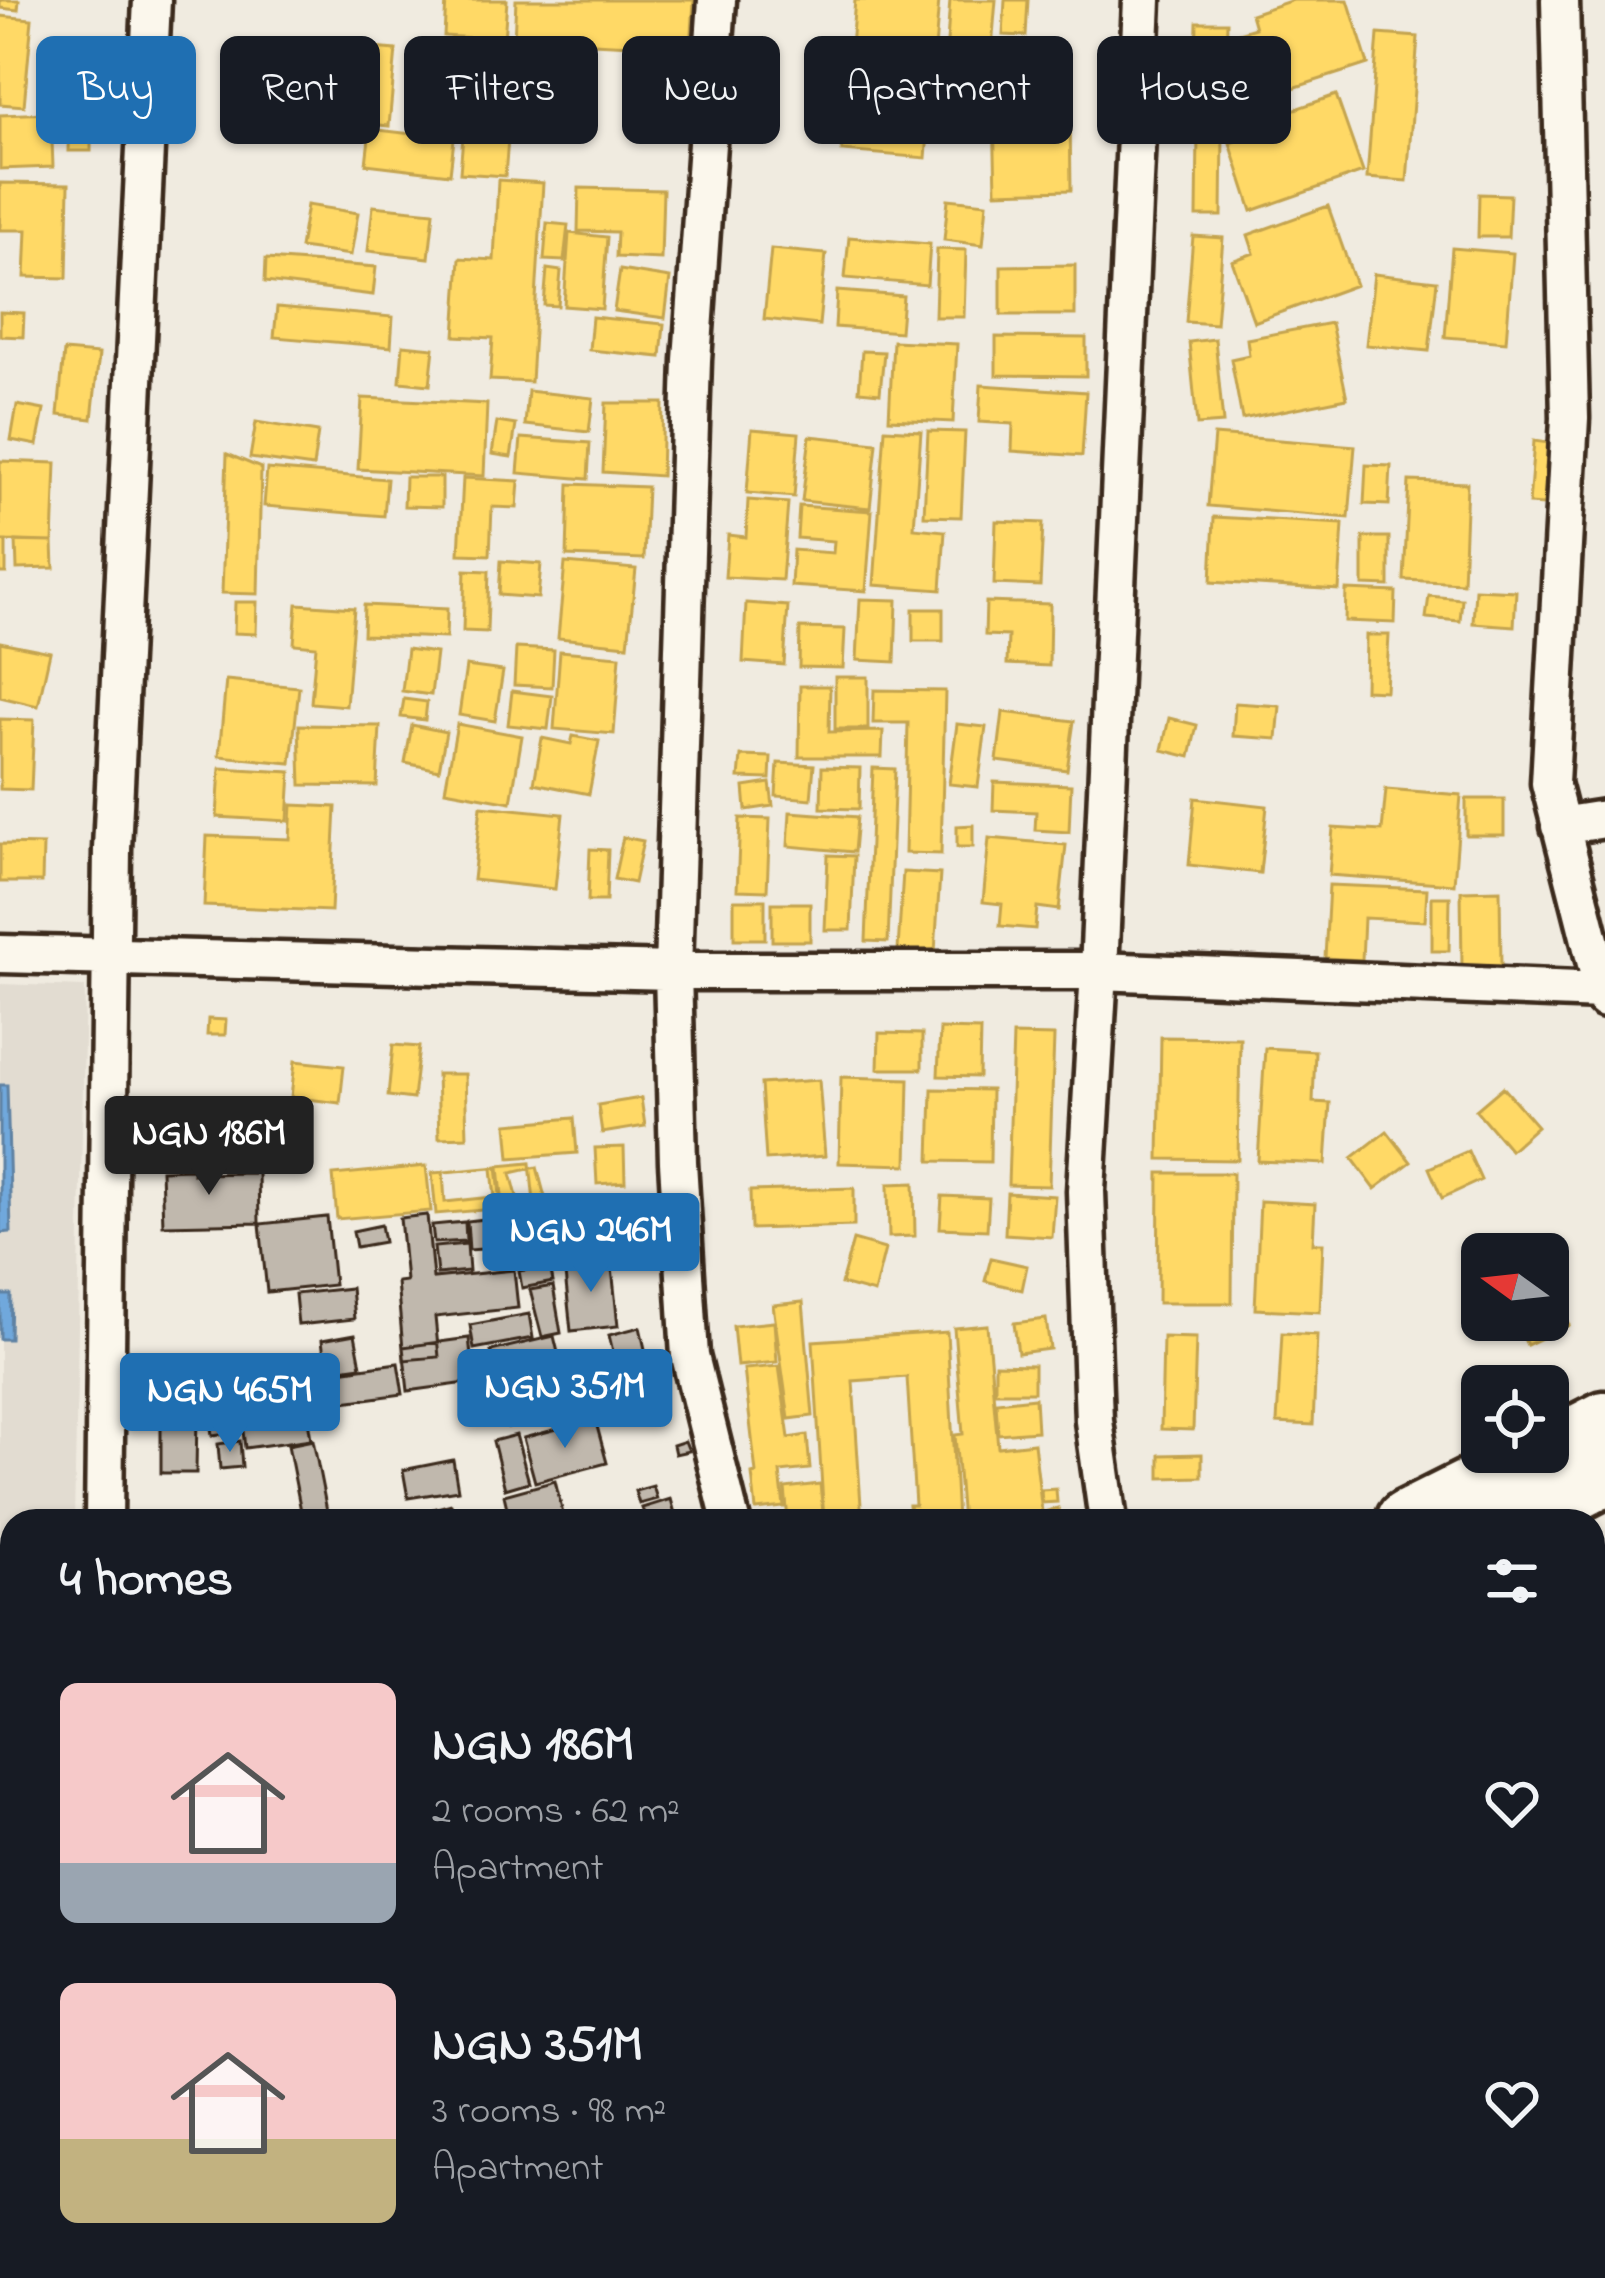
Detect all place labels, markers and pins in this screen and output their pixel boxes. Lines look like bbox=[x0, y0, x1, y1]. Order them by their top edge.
pin: NGN 186M bbox=[85, 1096, 333, 1198]
pin: NGN 246M bbox=[467, 1193, 715, 1295]
pin: NGN 351M bbox=[441, 1349, 689, 1451]
pin: NGN 465M bbox=[106, 1353, 354, 1455]

